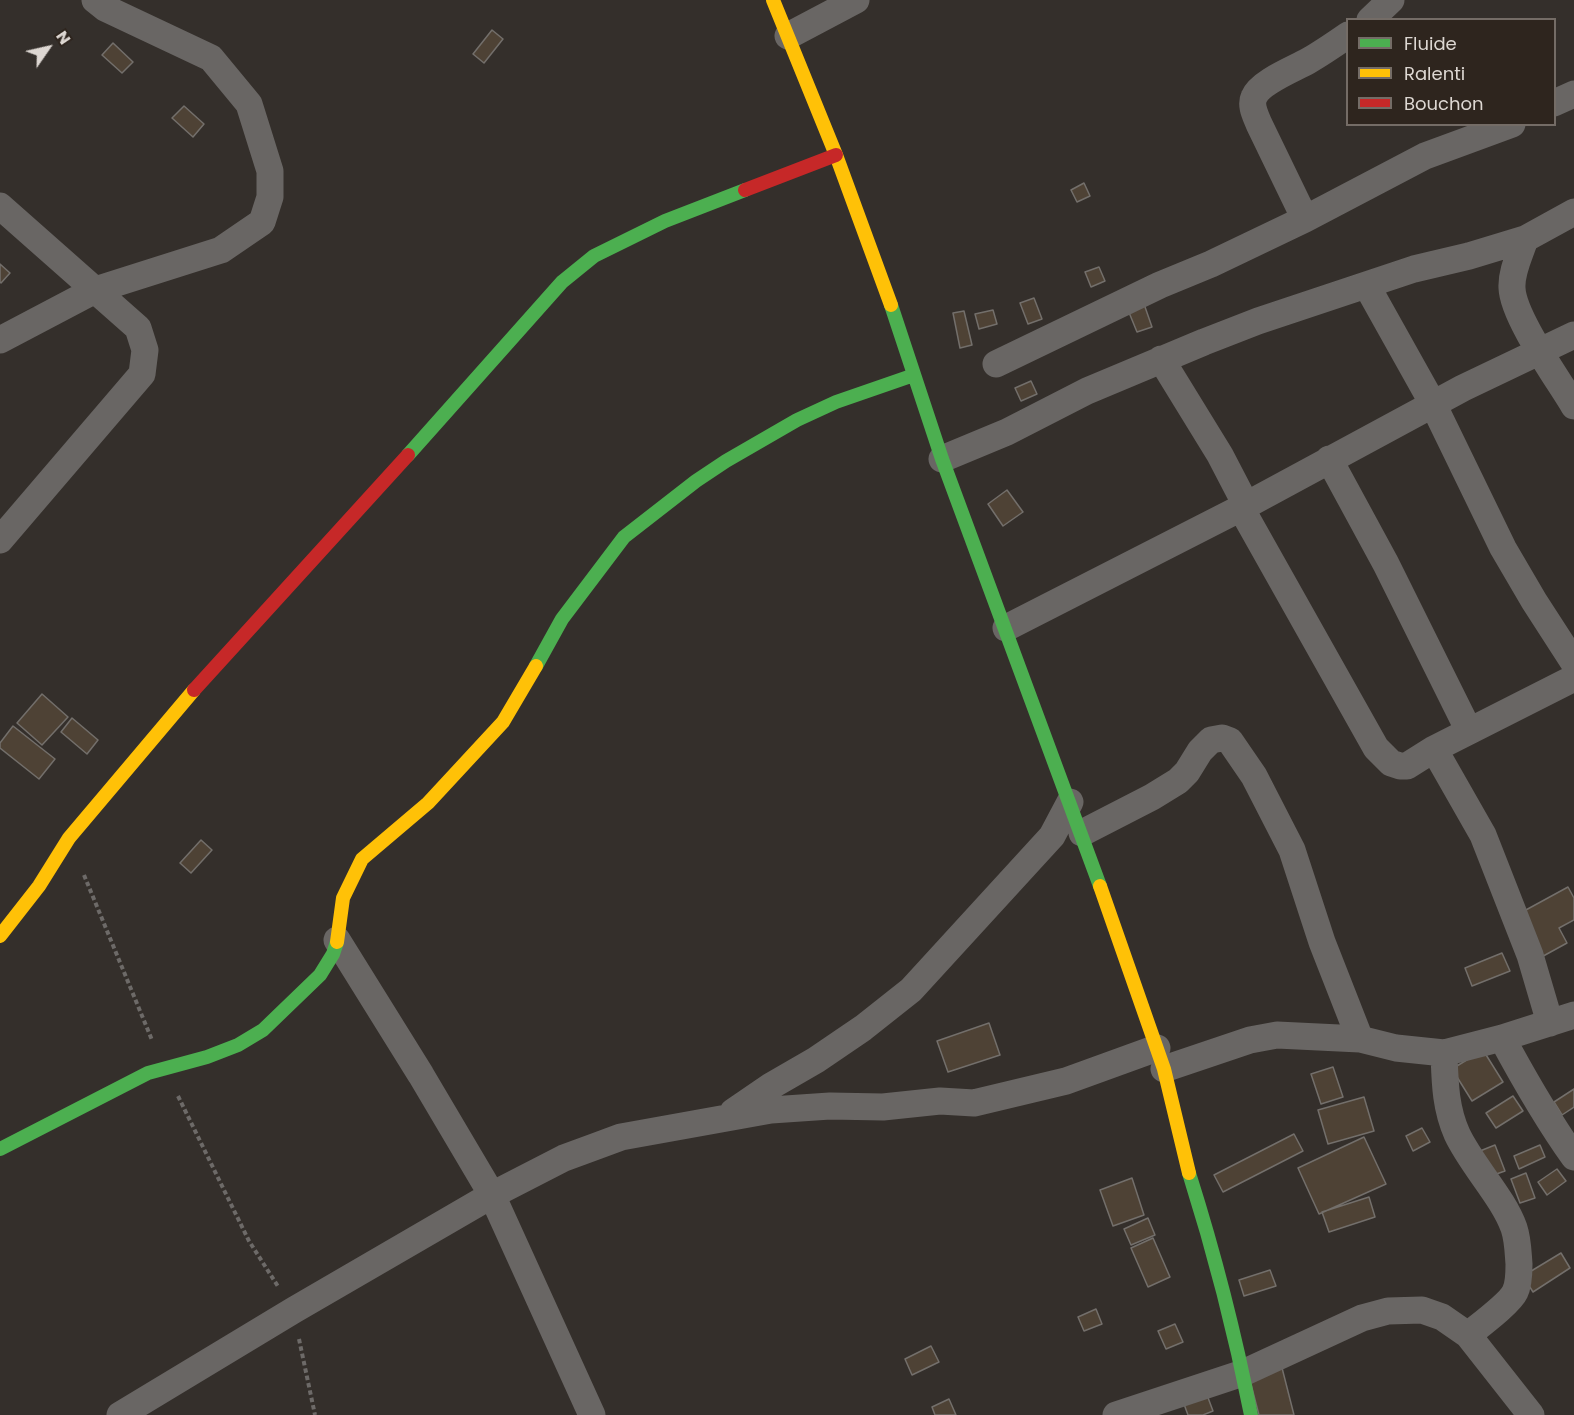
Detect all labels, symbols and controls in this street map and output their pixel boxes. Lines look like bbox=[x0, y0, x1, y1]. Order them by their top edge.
north arrow bbox=[18, 18, 78, 78]
legend bbox=[1346, 18, 1556, 126]
text: N bbox=[50, 26, 76, 49]
text: Fluide bbox=[1404, 31, 1457, 56]
text: Ralenti bbox=[1404, 61, 1465, 86]
text: Bouchon bbox=[1404, 91, 1484, 116]

